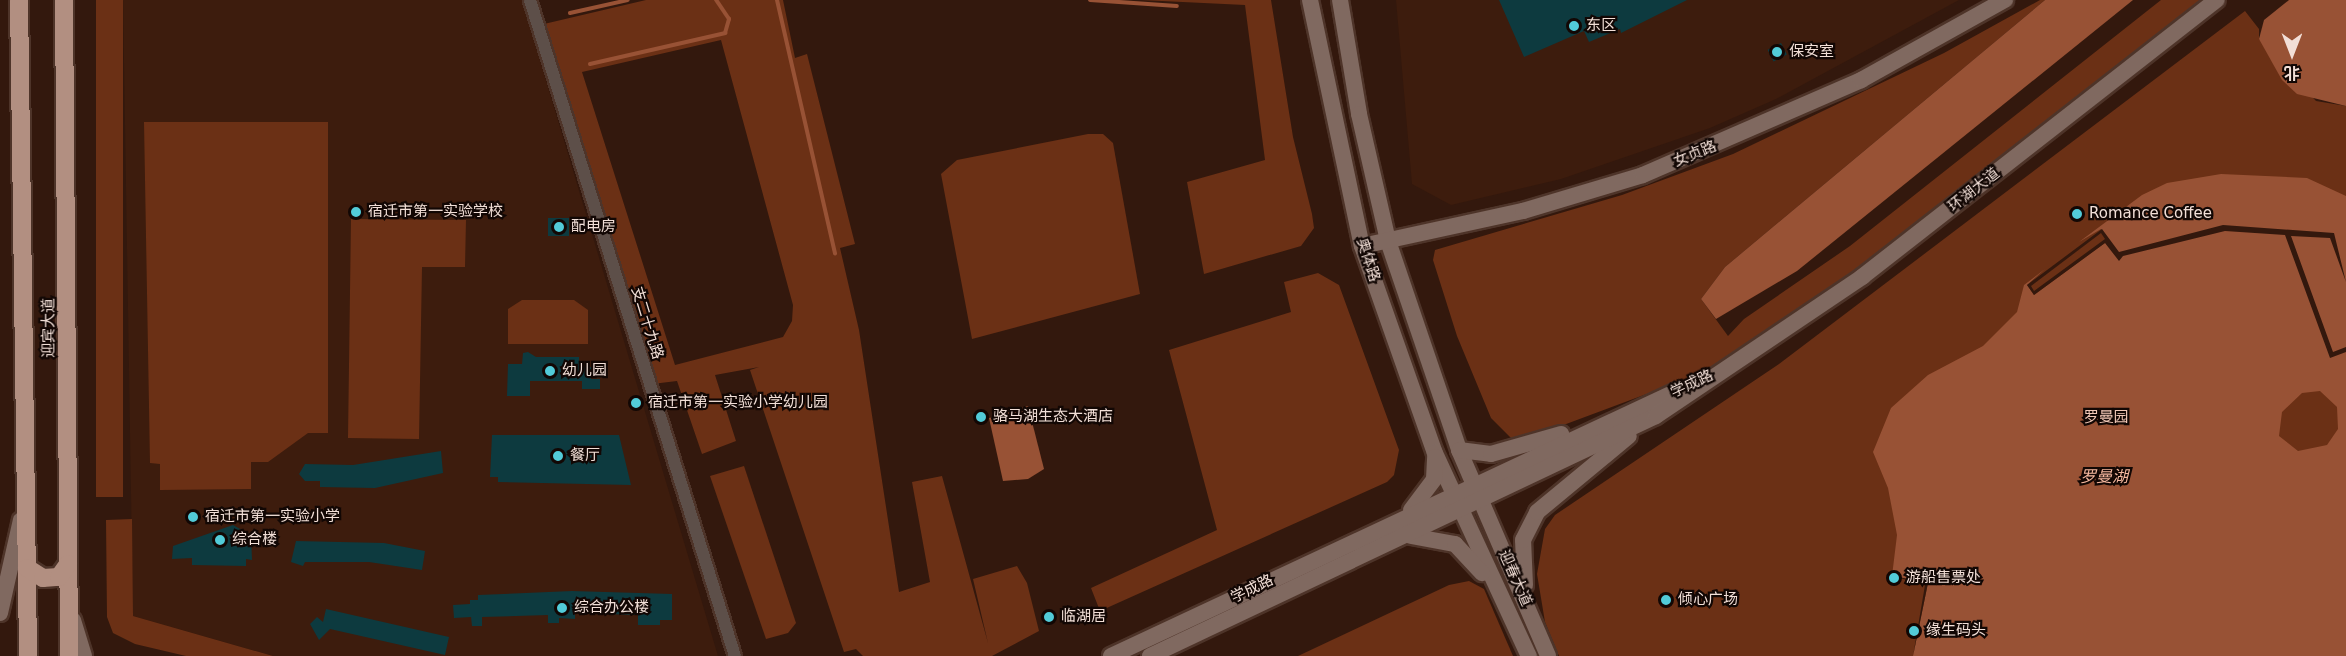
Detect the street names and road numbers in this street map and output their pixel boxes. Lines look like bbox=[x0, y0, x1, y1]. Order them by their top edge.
street label: 女贞路 bbox=[1671, 137, 1719, 171]
street label: 环湖大道 bbox=[1945, 164, 2003, 216]
street label: 奥体路 bbox=[1352, 236, 1384, 284]
street label: 支二十九路 bbox=[627, 285, 667, 361]
street label: 迎宾大道 bbox=[40, 298, 58, 358]
street label: 学成路 bbox=[1668, 366, 1716, 402]
street label: 迎春大道 bbox=[1495, 547, 1535, 609]
street label: 学成路 bbox=[1228, 571, 1276, 607]

